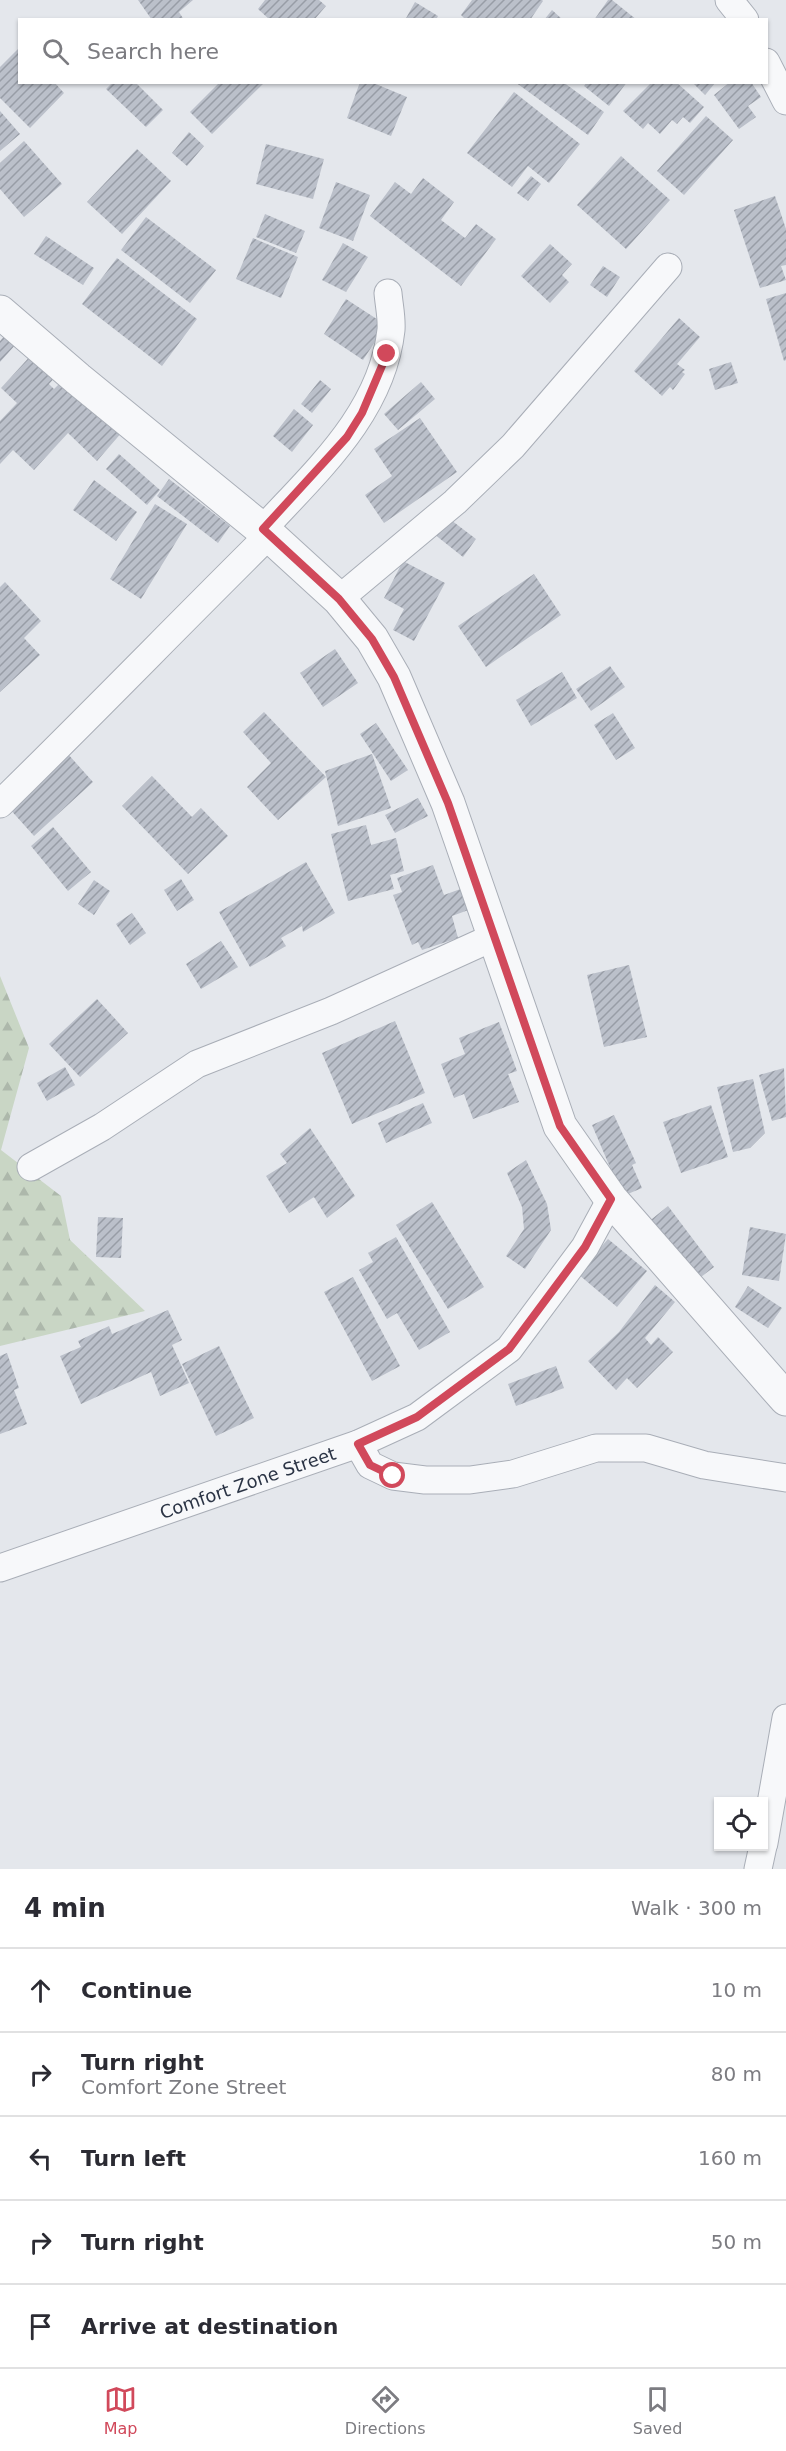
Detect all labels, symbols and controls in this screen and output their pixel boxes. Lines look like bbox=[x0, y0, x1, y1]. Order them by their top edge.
search box bbox=[18, 18, 768, 84]
icon: search bbox=[39, 35, 72, 68]
text: Search here bbox=[87, 39, 219, 64]
route end bbox=[373, 340, 399, 366]
street label: Comfort Zone Street bbox=[157, 1442, 338, 1522]
route start bbox=[379, 1462, 405, 1488]
map controls bbox=[714, 1797, 768, 1851]
button: locate bbox=[714, 1797, 768, 1851]
text: 4 min bbox=[24, 1893, 106, 1923]
text: Walk · 300 m bbox=[631, 1896, 762, 1920]
icon: ahead bbox=[24, 1974, 57, 2007]
text: Continue bbox=[81, 1978, 192, 2003]
text: 10 m bbox=[711, 1978, 762, 2002]
text: Turn right bbox=[81, 2050, 204, 2075]
icon: right bbox=[24, 2058, 57, 2091]
text: 80 m bbox=[711, 2062, 762, 2086]
text: Comfort Zone Street bbox=[81, 2075, 286, 2099]
icon: left bbox=[24, 2142, 57, 2175]
text: Turn left bbox=[81, 2146, 186, 2171]
text: 160 m bbox=[698, 2146, 762, 2170]
icon: right bbox=[24, 2226, 57, 2259]
text: Turn right bbox=[81, 2230, 204, 2255]
text: 50 m bbox=[711, 2230, 762, 2254]
icon: arrive bbox=[24, 2310, 57, 2343]
text: Arrive at destination bbox=[81, 2314, 338, 2339]
tab: Map bbox=[104, 2383, 137, 2438]
tab: Directions bbox=[345, 2383, 425, 2438]
tab: Saved bbox=[633, 2383, 682, 2438]

